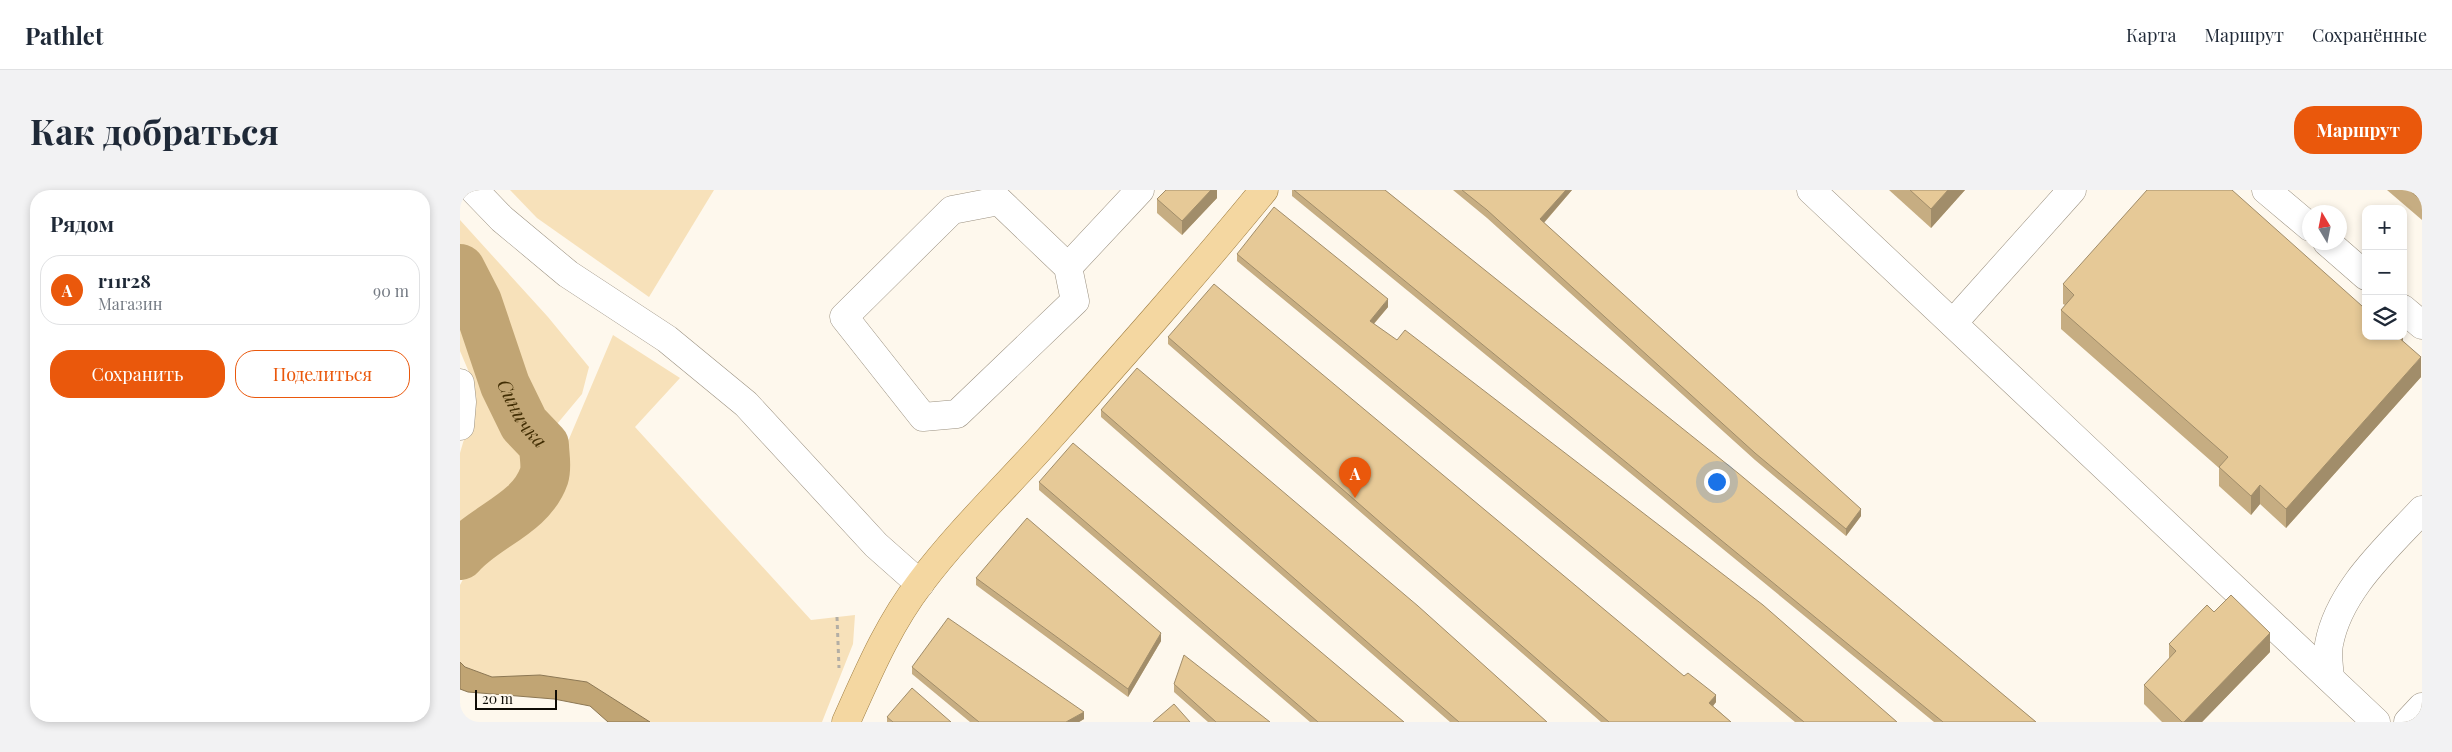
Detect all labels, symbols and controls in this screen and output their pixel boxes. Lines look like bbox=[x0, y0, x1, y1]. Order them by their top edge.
text: Pathlet bbox=[25, 19, 103, 51]
text: Карта bbox=[2126, 23, 2176, 47]
text: Маршрут bbox=[2204, 23, 2284, 47]
text: Сохранённые bbox=[2312, 23, 2427, 47]
button: Маршрут bbox=[2294, 106, 2422, 154]
text: Как добраться bbox=[30, 107, 279, 154]
north arrow bbox=[2302, 205, 2347, 250]
map controls bbox=[2362, 205, 2407, 340]
button: + bbox=[2362, 205, 2407, 250]
text: Рядом bbox=[50, 209, 114, 237]
button: − bbox=[2362, 250, 2407, 295]
text: r11r28 bbox=[98, 267, 151, 293]
text: A bbox=[62, 280, 72, 301]
text: 90 m bbox=[373, 280, 409, 301]
text: Магазин bbox=[98, 293, 163, 314]
button: layers bbox=[2362, 295, 2407, 340]
button: Сохранить bbox=[50, 350, 225, 398]
button: Поделиться bbox=[235, 350, 410, 398]
water label: Синичка bbox=[492, 374, 554, 453]
pin: A bbox=[1339, 457, 1371, 498]
your location bbox=[1704, 469, 1730, 495]
scale bar bbox=[475, 687, 558, 710]
text: 20 m bbox=[482, 689, 513, 708]

